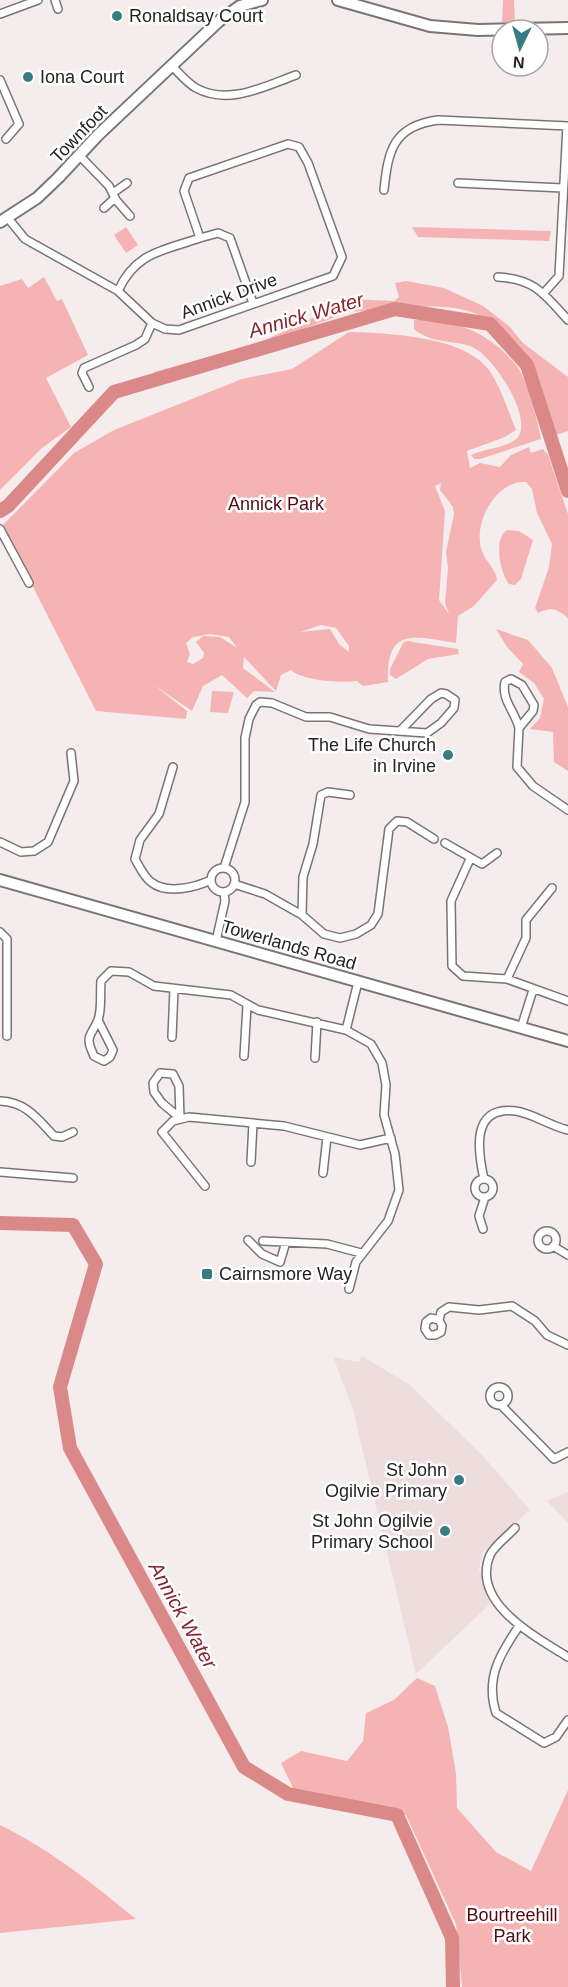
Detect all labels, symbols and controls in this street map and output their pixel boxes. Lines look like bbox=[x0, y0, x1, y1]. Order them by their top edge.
place label: Ronaldsay Court bbox=[129, 6, 263, 26]
marker: Ronaldsay Court bbox=[110, 9, 124, 23]
north arrow bbox=[490, 18, 550, 78]
text: N bbox=[512, 53, 525, 71]
place label: Iona Court bbox=[40, 67, 124, 87]
marker: Iona Court bbox=[21, 70, 35, 84]
street label: Townfoot bbox=[47, 101, 111, 167]
street label: Annick Drive bbox=[178, 269, 280, 323]
water label: Annick Water bbox=[245, 288, 367, 342]
park label: Annick Park bbox=[228, 494, 325, 514]
place label: The Life Church in Irvine bbox=[308, 735, 436, 776]
marker: The Life Church in Irvine bbox=[441, 748, 455, 762]
street label: Towerlands Road bbox=[219, 916, 359, 974]
place label: Cairnsmore Way bbox=[219, 1264, 352, 1284]
marker: Cairnsmore Way bbox=[200, 1267, 214, 1281]
place label: St John Ogilvie Primary bbox=[325, 1460, 447, 1501]
marker: St John Ogilvie Primary bbox=[452, 1473, 466, 1487]
place label: St John Ogilvie Primary School bbox=[311, 1511, 433, 1552]
marker: St John Ogilvie Primary School bbox=[438, 1524, 452, 1538]
water label: Annick Water bbox=[144, 1557, 222, 1673]
park label: Bourtreehill Park bbox=[466, 1905, 558, 1946]

